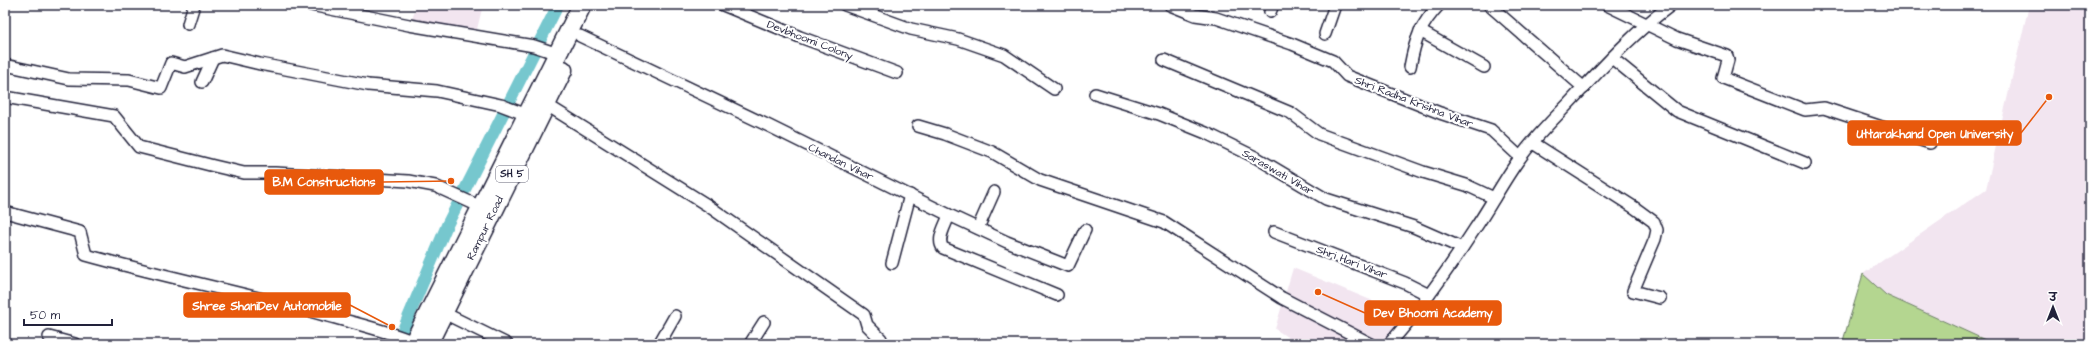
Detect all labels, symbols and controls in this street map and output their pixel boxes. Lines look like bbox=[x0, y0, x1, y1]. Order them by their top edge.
street label: Devbhoomi Colony bbox=[765, 17, 855, 64]
street label: Shri Radha Krishna Vihar bbox=[1353, 72, 1475, 132]
callout: Uttarakhand Open University bbox=[1848, 121, 2021, 145]
text: Uttarakhand Open University bbox=[1856, 126, 2014, 144]
street label: Chandan Vihar bbox=[806, 140, 876, 184]
street label: Saraswati Vihar bbox=[1239, 145, 1317, 199]
road number: SH 5 bbox=[496, 166, 528, 182]
callout: B.M Constructions bbox=[265, 170, 383, 194]
text: B.M Constructions bbox=[273, 174, 375, 191]
street label: Rampur Road bbox=[463, 193, 507, 262]
street label: Shri Hari Vihar bbox=[1314, 242, 1390, 282]
north arrow bbox=[2033, 287, 2073, 327]
text: उ bbox=[2048, 290, 2058, 305]
callout: Shree ShaniDev Automobile bbox=[184, 293, 350, 317]
text: Shree ShaniDev Automobile bbox=[191, 298, 342, 315]
scale bar bbox=[24, 301, 112, 327]
callout: Dev Bhoomi Academy bbox=[1365, 301, 1501, 325]
text: Dev Bhoomi Academy bbox=[1373, 305, 1493, 323]
text: 50 m bbox=[30, 307, 61, 324]

